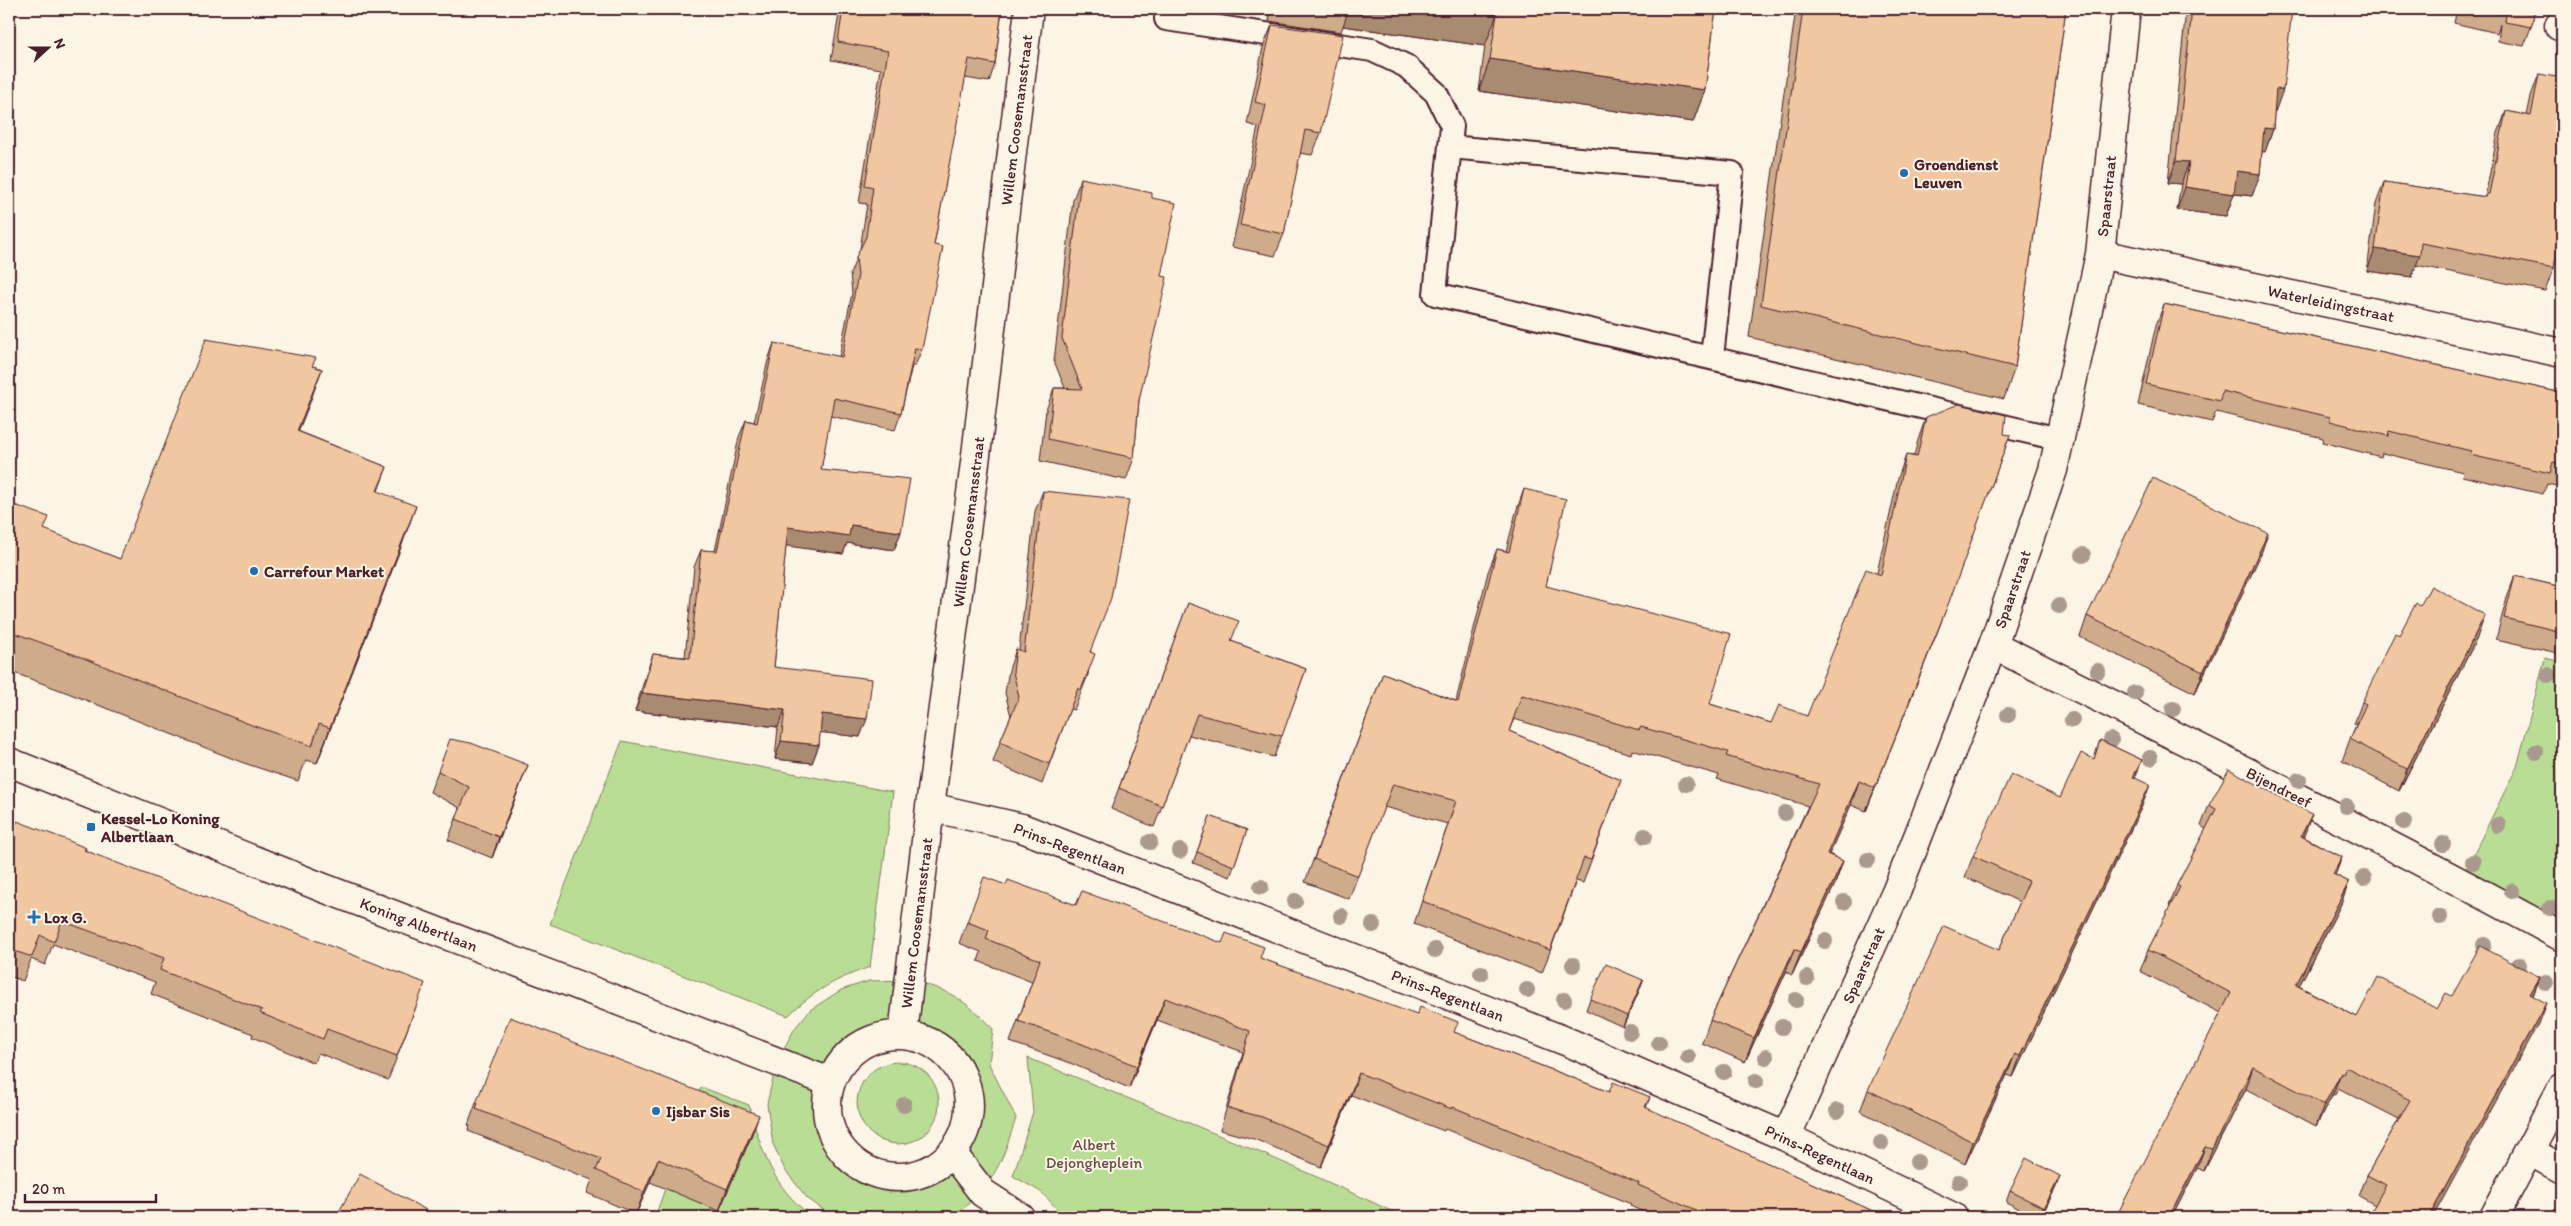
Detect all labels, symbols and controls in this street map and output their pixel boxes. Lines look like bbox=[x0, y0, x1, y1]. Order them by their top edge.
north arrow bbox=[22, 22, 72, 72]
street label: Willem Coosemansstraat bbox=[997, 34, 1036, 207]
text: N bbox=[50, 36, 69, 51]
street label: Spaarstraat bbox=[2093, 154, 2120, 238]
place label: Groendienst Leuven bbox=[1914, 155, 1998, 192]
marker: Groendienst Leuven bbox=[1898, 167, 1910, 179]
street label: Waterleidingstraat bbox=[2266, 281, 2396, 326]
street label: Willem Coosemansstraat bbox=[949, 436, 988, 609]
street label: Spaarstraat bbox=[1990, 547, 2035, 631]
place label: Carrefour Market bbox=[264, 562, 384, 581]
marker: Carrefour Market bbox=[248, 565, 260, 577]
street label: Bijendreef bbox=[2243, 763, 2315, 812]
place label: Kessel-Lo Koning Albertlaan bbox=[100, 809, 220, 846]
street label: Prins-Regentlaan bbox=[1011, 818, 1129, 879]
marker: Kessel-Lo Koning Albertlaan bbox=[85, 821, 97, 833]
street label: Willem Coosemansstraat bbox=[897, 837, 936, 1010]
street label: Koning Albertlaan bbox=[357, 893, 480, 956]
place label: Lox G. bbox=[44, 908, 87, 927]
marker: Lox G. bbox=[28, 911, 40, 923]
street label: Spaarstraat bbox=[1838, 924, 1889, 1006]
street label: Prins-Regentlaan bbox=[1389, 965, 1507, 1026]
place label: Ijsbar Sis bbox=[666, 1102, 730, 1122]
marker: Ijsbar Sis bbox=[650, 1105, 662, 1117]
street label: Prins-Regentlaan bbox=[1762, 1121, 1878, 1188]
park label: Albert Dejongheplein bbox=[1046, 1135, 1142, 1172]
scale bar bbox=[25, 1171, 156, 1203]
text: 20 m bbox=[32, 1180, 66, 1198]

